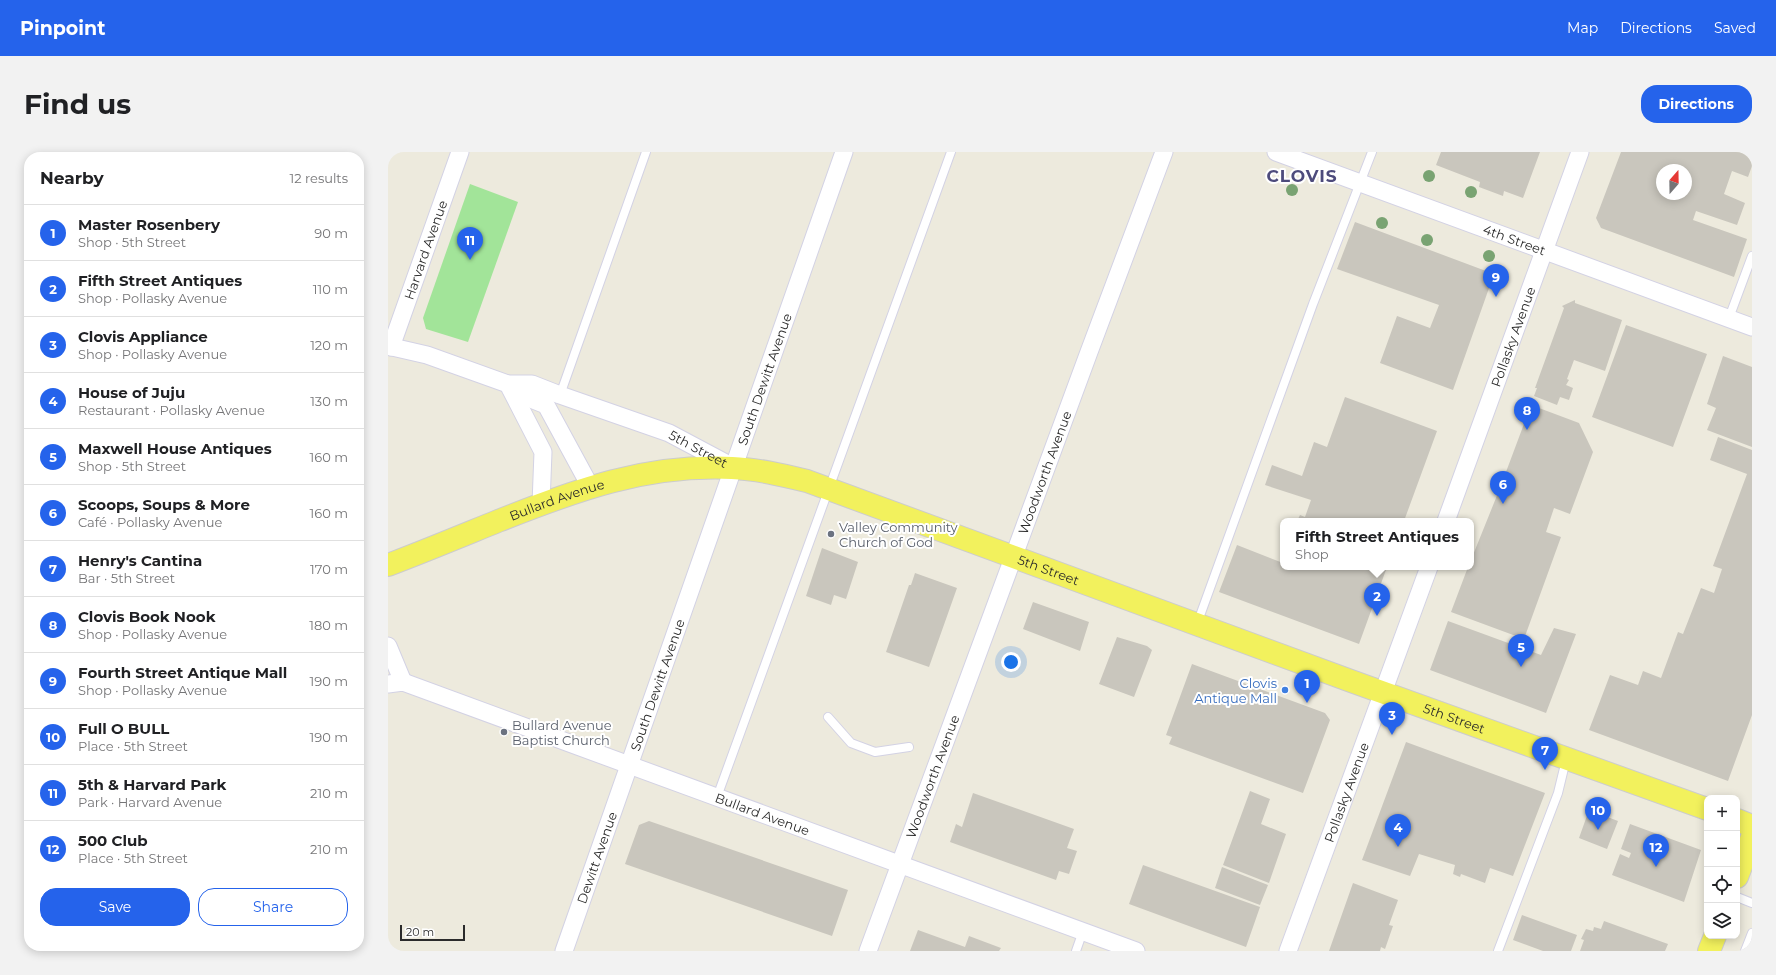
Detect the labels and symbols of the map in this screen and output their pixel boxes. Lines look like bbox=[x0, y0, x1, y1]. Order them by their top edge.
north arrow bbox=[1656, 164, 1692, 200]
district label: CLOVIS bbox=[1266, 166, 1338, 186]
street label: Harvard Avenue bbox=[400, 198, 450, 302]
street label: 4th Street bbox=[1481, 221, 1548, 258]
pin: 11 bbox=[457, 227, 483, 260]
pin: 9 bbox=[1483, 264, 1509, 297]
street label: Pollasky Avenue bbox=[1487, 284, 1538, 389]
street label: South Dewitt Avenue bbox=[734, 311, 795, 447]
pin: 8 bbox=[1514, 397, 1540, 430]
street label: Woodworth Avenue bbox=[1014, 409, 1075, 536]
street label: 5th Street bbox=[666, 427, 731, 471]
pin: 6 bbox=[1490, 471, 1516, 504]
street label: Bullard Avenue bbox=[507, 476, 606, 524]
place label: Valley Community Church of God bbox=[839, 519, 959, 550]
marker: Valley Community Church of God bbox=[826, 529, 836, 539]
street label: 5th Street bbox=[1016, 551, 1081, 588]
pin: 2 bbox=[1364, 583, 1390, 616]
street label: South Dewitt Avenue bbox=[627, 617, 688, 753]
pin: 5 bbox=[1508, 634, 1534, 667]
your location bbox=[1001, 652, 1021, 672]
pin: 1 bbox=[1294, 670, 1320, 703]
place label: Clovis Antique Mall bbox=[1194, 675, 1277, 706]
marker: Clovis Antique Mall bbox=[1280, 685, 1290, 695]
street label: 5th Street bbox=[1421, 700, 1487, 737]
pin: 3 bbox=[1379, 702, 1405, 735]
street label: Woodworth Avenue bbox=[902, 712, 962, 840]
place label: Bullard Avenue Baptist Church bbox=[512, 717, 612, 748]
marker: Bullard Avenue Baptist Church bbox=[499, 727, 509, 737]
pin: 7 bbox=[1532, 737, 1558, 770]
street label: Pollasky Avenue bbox=[1321, 740, 1372, 845]
street label: Bullard Avenue bbox=[713, 789, 812, 839]
pin: 10 bbox=[1585, 797, 1611, 830]
street label: Dewitt Avenue bbox=[573, 809, 620, 906]
pin: 4 bbox=[1385, 814, 1411, 847]
pin: 12 bbox=[1643, 834, 1669, 867]
scale bar bbox=[400, 923, 465, 942]

